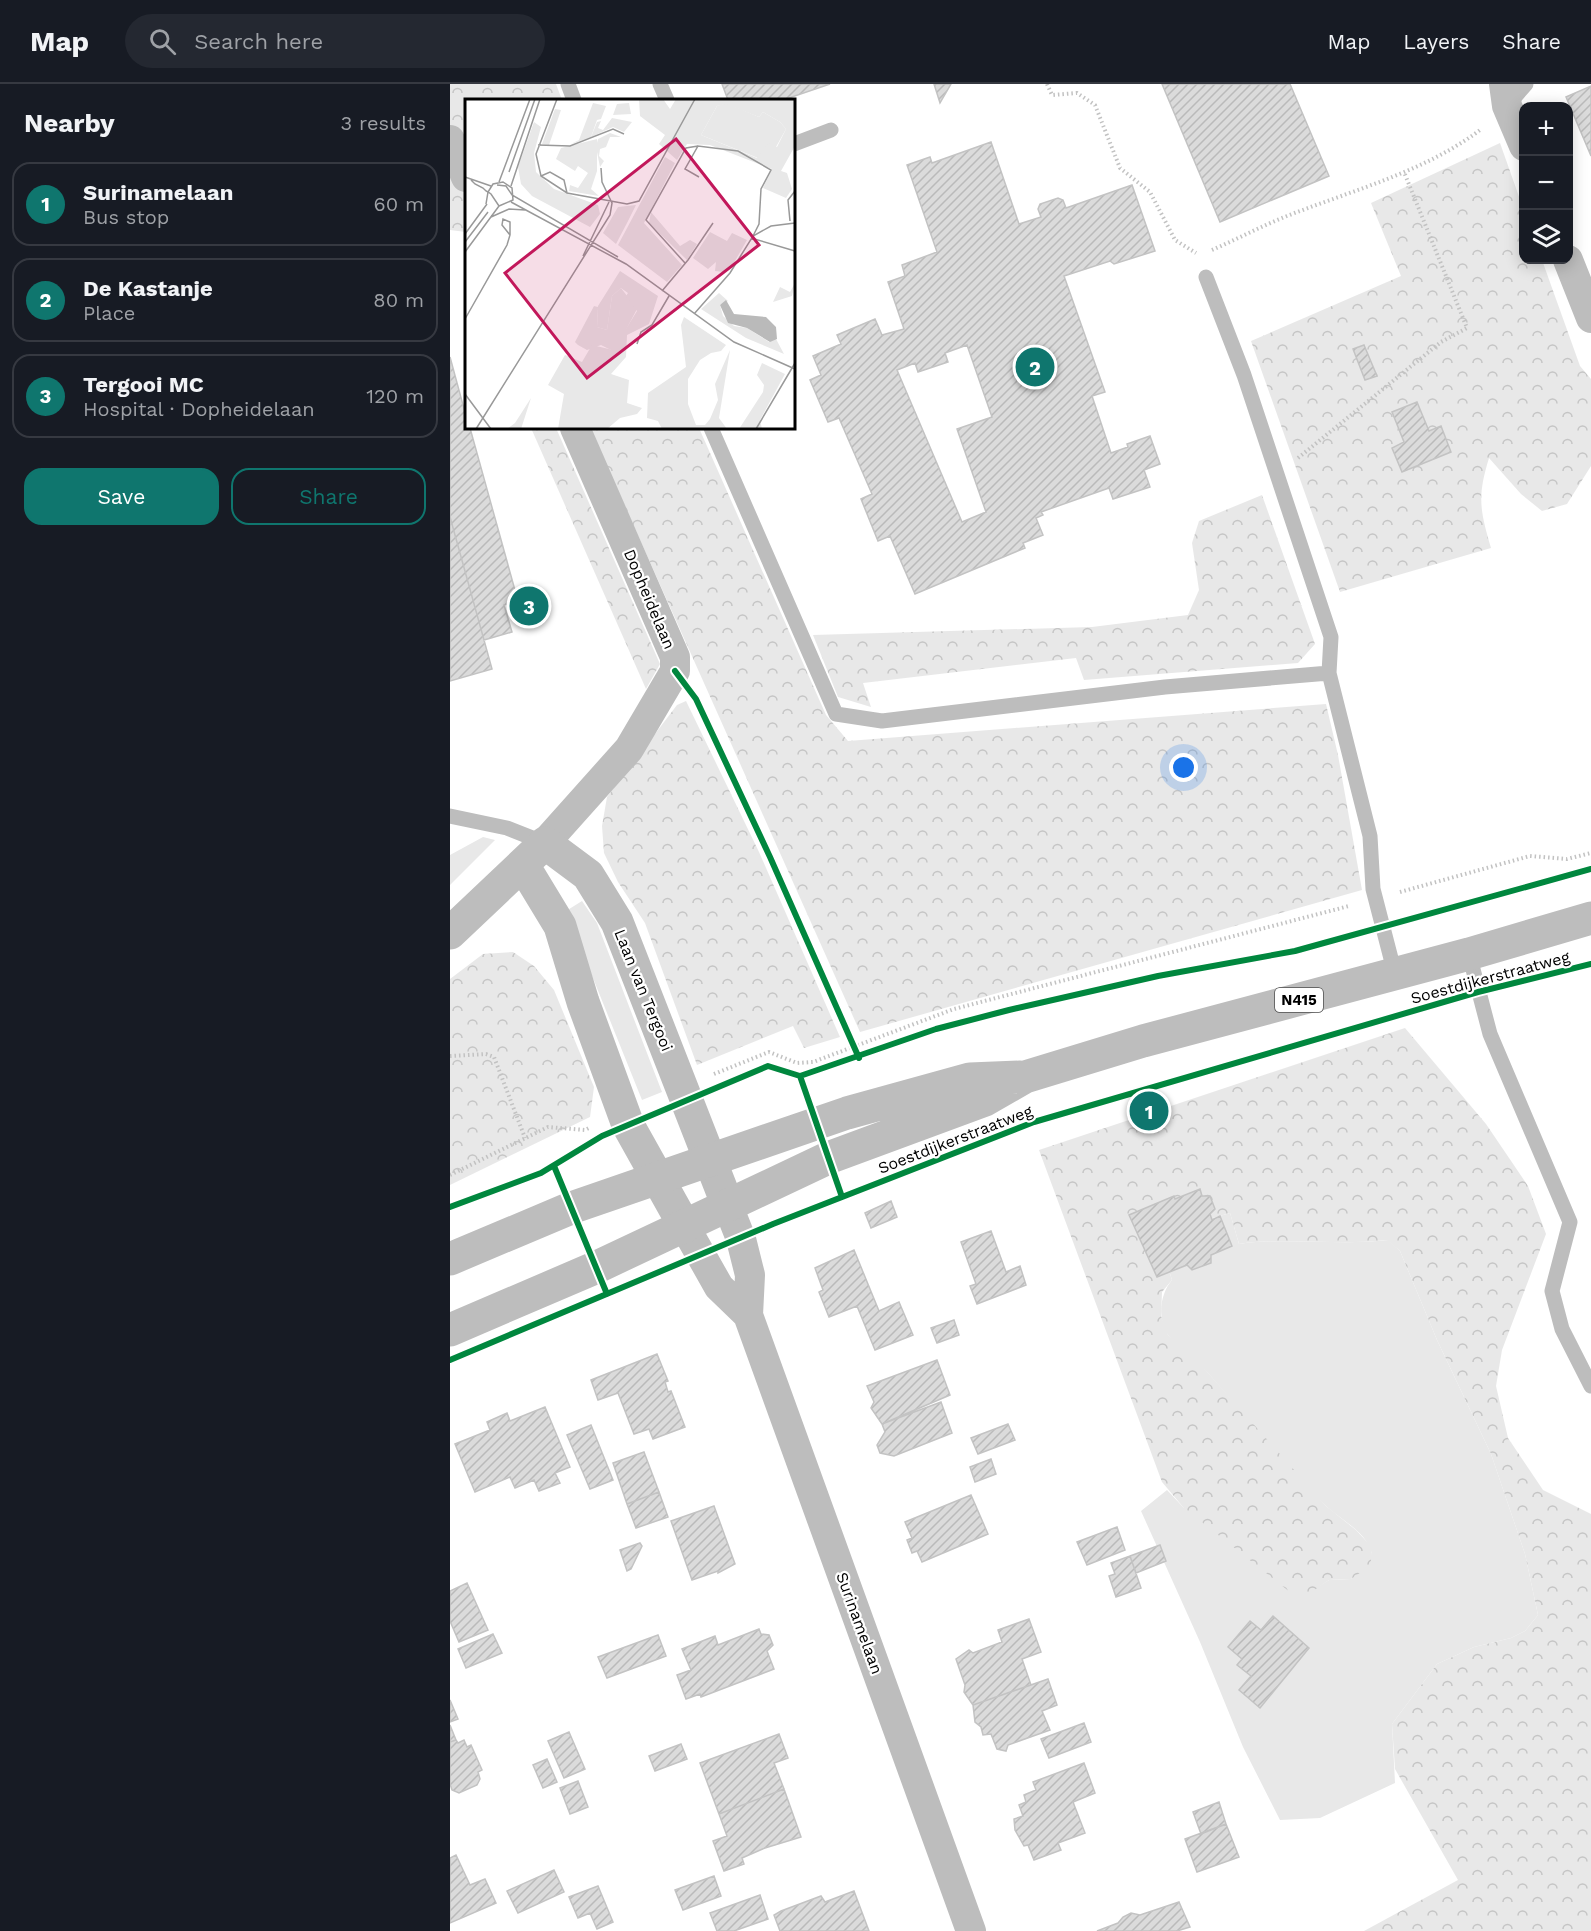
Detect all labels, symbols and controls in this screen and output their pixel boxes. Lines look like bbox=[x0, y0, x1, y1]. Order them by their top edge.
search box bbox=[125, 14, 545, 68]
text: Map bbox=[30, 25, 89, 58]
icon: search bbox=[146, 25, 179, 58]
text: Search here bbox=[194, 29, 323, 54]
text: Map bbox=[1327, 29, 1370, 54]
text: Layers bbox=[1403, 29, 1469, 54]
text: Share bbox=[1502, 29, 1561, 54]
inset map bbox=[465, 99, 795, 429]
map controls bbox=[1519, 102, 1573, 264]
button: + bbox=[1519, 102, 1573, 156]
text: Nearby bbox=[24, 108, 115, 138]
text: 3 results bbox=[341, 111, 426, 135]
button: − bbox=[1519, 156, 1573, 210]
text: Surinamelaan bbox=[83, 180, 233, 205]
text: 1 bbox=[41, 192, 50, 216]
text: 60 m bbox=[374, 192, 424, 216]
text: Bus stop bbox=[83, 205, 169, 229]
button: layers bbox=[1519, 210, 1573, 264]
text: De Kastanje bbox=[83, 276, 213, 301]
text: 2 bbox=[40, 288, 51, 312]
text: 80 m bbox=[373, 288, 424, 312]
text: Place bbox=[83, 301, 135, 325]
pin: 2 bbox=[1016, 344, 1054, 390]
text: Tergooi MC bbox=[83, 372, 204, 397]
text: 3 bbox=[40, 384, 51, 408]
text: 120 m bbox=[366, 384, 424, 408]
text: Hospital · Dopheidelaan bbox=[83, 397, 315, 421]
button: Save bbox=[24, 468, 219, 525]
button: Share bbox=[231, 468, 426, 525]
street label: Dopheidelaan bbox=[620, 546, 679, 652]
pin: 3 bbox=[510, 584, 548, 628]
your location bbox=[1169, 753, 1198, 782]
street label: Laan van Tergooi bbox=[610, 926, 677, 1054]
street label: Soestdijkerstraatweg bbox=[1409, 947, 1572, 1008]
road number: N415 bbox=[1275, 988, 1323, 1012]
pin: 1 bbox=[1130, 1088, 1168, 1134]
street label: Soestdijkerstraatweg bbox=[875, 1101, 1035, 1178]
street label: Surinamelaan bbox=[832, 1570, 887, 1677]

